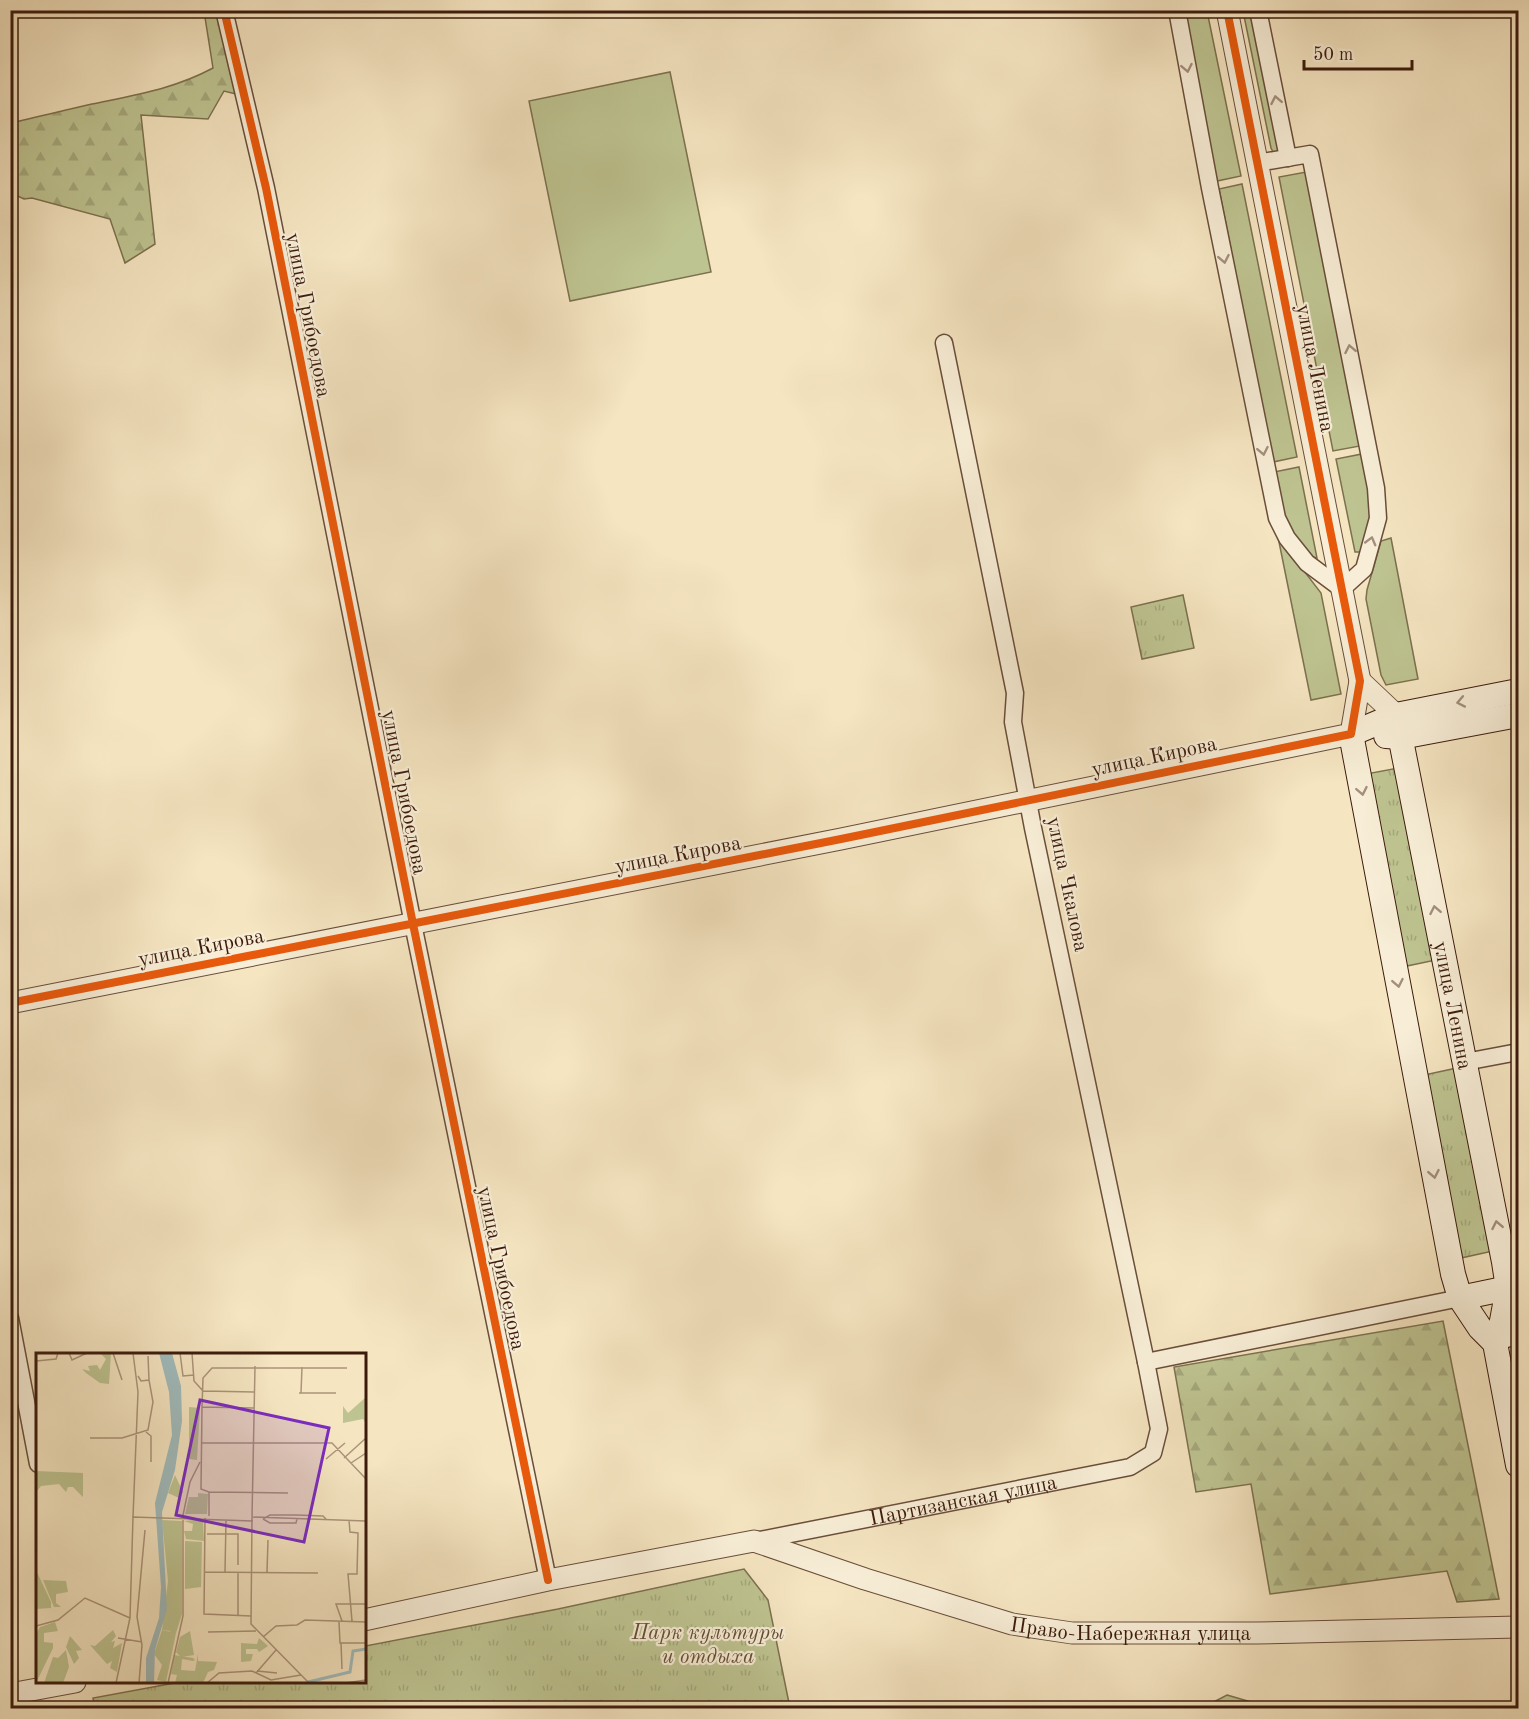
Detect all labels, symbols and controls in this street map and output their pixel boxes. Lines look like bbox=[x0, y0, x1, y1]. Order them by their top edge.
scale bar bbox=[1304, 33, 1412, 71]
text: 50 m bbox=[1313, 46, 1353, 64]
one-way arrow bbox=[1180, 63, 1193, 73]
one-way arrow bbox=[1270, 96, 1283, 106]
street label: улица Грибоедова bbox=[281, 231, 334, 399]
one-way arrow bbox=[1217, 254, 1230, 264]
street label: улица Ленина bbox=[1292, 302, 1337, 434]
one-way arrow bbox=[1344, 344, 1357, 354]
one-way arrow bbox=[1256, 445, 1269, 455]
one-way arrow bbox=[1364, 536, 1377, 546]
one-way arrow bbox=[1456, 695, 1466, 708]
street label: улица Грибоедова bbox=[377, 708, 430, 876]
street label: улица Кирова bbox=[1090, 734, 1219, 781]
one-way arrow bbox=[1355, 786, 1368, 796]
street label: улица Чкалова bbox=[1042, 815, 1091, 954]
street label: улица Кирова bbox=[613, 833, 743, 878]
one-way arrow bbox=[1429, 905, 1442, 915]
street label: улица Кирова bbox=[136, 926, 266, 971]
street label: улица Ленина bbox=[1429, 940, 1475, 1072]
one-way arrow bbox=[1391, 977, 1404, 987]
one-way arrow bbox=[1427, 1169, 1440, 1179]
street label: улица Грибоедова bbox=[473, 1184, 528, 1352]
one-way arrow bbox=[1491, 1220, 1504, 1230]
inset map bbox=[36, 1353, 366, 1683]
street label: Партизанская улица bbox=[868, 1473, 1059, 1530]
street label: Право-Набережная улица bbox=[1009, 1615, 1251, 1645]
park label: Парк культуры и отдыха bbox=[631, 1623, 784, 1668]

